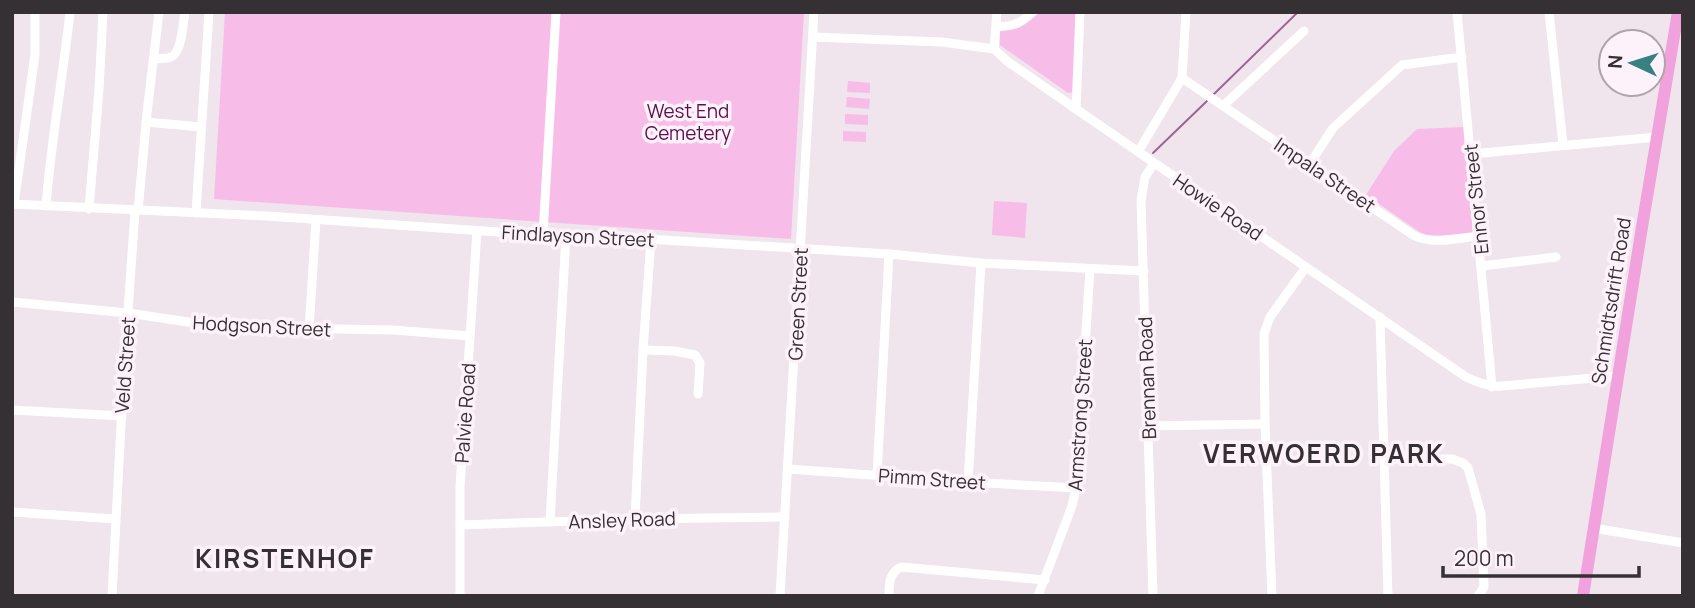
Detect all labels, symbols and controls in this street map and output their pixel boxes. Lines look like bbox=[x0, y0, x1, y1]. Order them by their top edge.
north arrow bbox=[1597, 28, 1667, 98]
text: N bbox=[1602, 54, 1628, 70]
park label: West End Cemetery bbox=[645, 98, 731, 146]
street label: Impala Street bbox=[1269, 132, 1381, 218]
street label: Ennor Street bbox=[1457, 142, 1495, 256]
street label: Howie Road bbox=[1168, 167, 1268, 247]
street label: Schmidtsdrift Road bbox=[1585, 216, 1637, 386]
street label: Findlayson Street bbox=[501, 219, 655, 253]
street label: Green Street bbox=[782, 247, 814, 361]
street label: Hodgson Street bbox=[192, 309, 332, 343]
street label: Veld Street bbox=[109, 316, 141, 414]
street label: Brennan Road bbox=[1132, 316, 1162, 440]
street label: Armstrong Street bbox=[1062, 338, 1098, 492]
street label: Palvie Road bbox=[449, 362, 481, 464]
district label: VERWOERD PARK bbox=[1203, 435, 1445, 471]
street label: Pimm Street bbox=[877, 462, 987, 496]
street label: Ansley Road bbox=[568, 505, 676, 535]
scale bar bbox=[1443, 534, 1639, 578]
district label: KIRSTENHOF bbox=[195, 540, 375, 576]
text: 200 m bbox=[1454, 544, 1514, 572]

